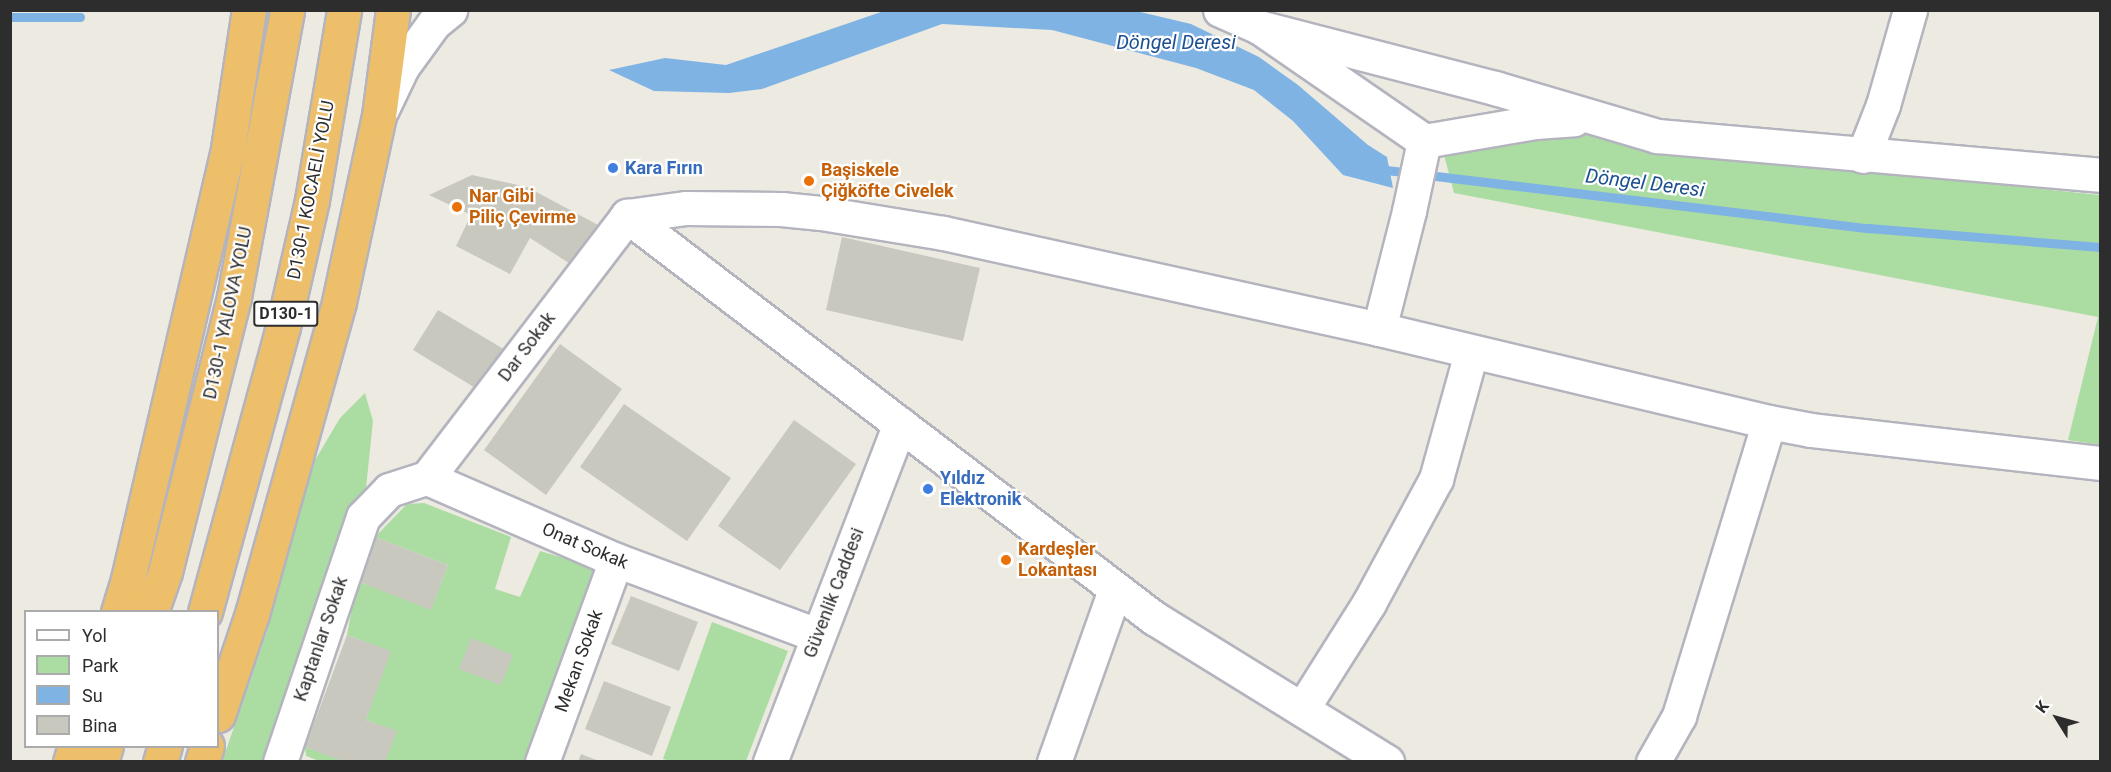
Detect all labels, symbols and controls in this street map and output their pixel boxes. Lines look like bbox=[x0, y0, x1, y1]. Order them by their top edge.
water label: Döngel Deresi bbox=[1116, 30, 1236, 54]
street label: D130-1 KOCAELİ YOLU bbox=[283, 99, 339, 281]
place label: Kara Fırın bbox=[625, 157, 703, 179]
place label: Başiskele Çiğköfte Civelek bbox=[821, 160, 954, 202]
marker: Kara Fırın bbox=[606, 161, 620, 175]
water label: Döngel Deresi bbox=[1584, 164, 1706, 202]
marker: Başiskele Çiğköfte Civelek bbox=[802, 174, 816, 188]
place label: Nar Gibi Piliç Çevirme bbox=[469, 186, 576, 228]
marker: Nar Gibi Piliç Çevirme bbox=[450, 200, 464, 214]
street label: D130-1 YALOVA YOLU bbox=[199, 225, 257, 401]
road number: D130-1 bbox=[253, 301, 319, 327]
street label: Dar Sokak bbox=[494, 308, 560, 386]
place label: Yıldız Elektronik bbox=[940, 468, 1021, 510]
marker: Yıldız Elektronik bbox=[921, 482, 935, 496]
street label: Onat Sokak bbox=[539, 518, 631, 574]
street label: Güvenlik Caddesi bbox=[799, 525, 869, 661]
place label: Kardeşler Lokantası bbox=[1018, 539, 1097, 582]
marker: Kardeşler Lokantası bbox=[999, 553, 1013, 567]
street label: Kaptanlar Sokak bbox=[290, 574, 352, 704]
street label: Mekan Sokak bbox=[550, 607, 608, 715]
legend bbox=[24, 610, 219, 748]
text: Yol bbox=[82, 625, 107, 646]
text: Park bbox=[82, 655, 118, 676]
text: Su bbox=[82, 685, 103, 706]
north arrow bbox=[2027, 688, 2087, 748]
text: K bbox=[2032, 697, 2053, 717]
text: Bina bbox=[82, 715, 117, 736]

